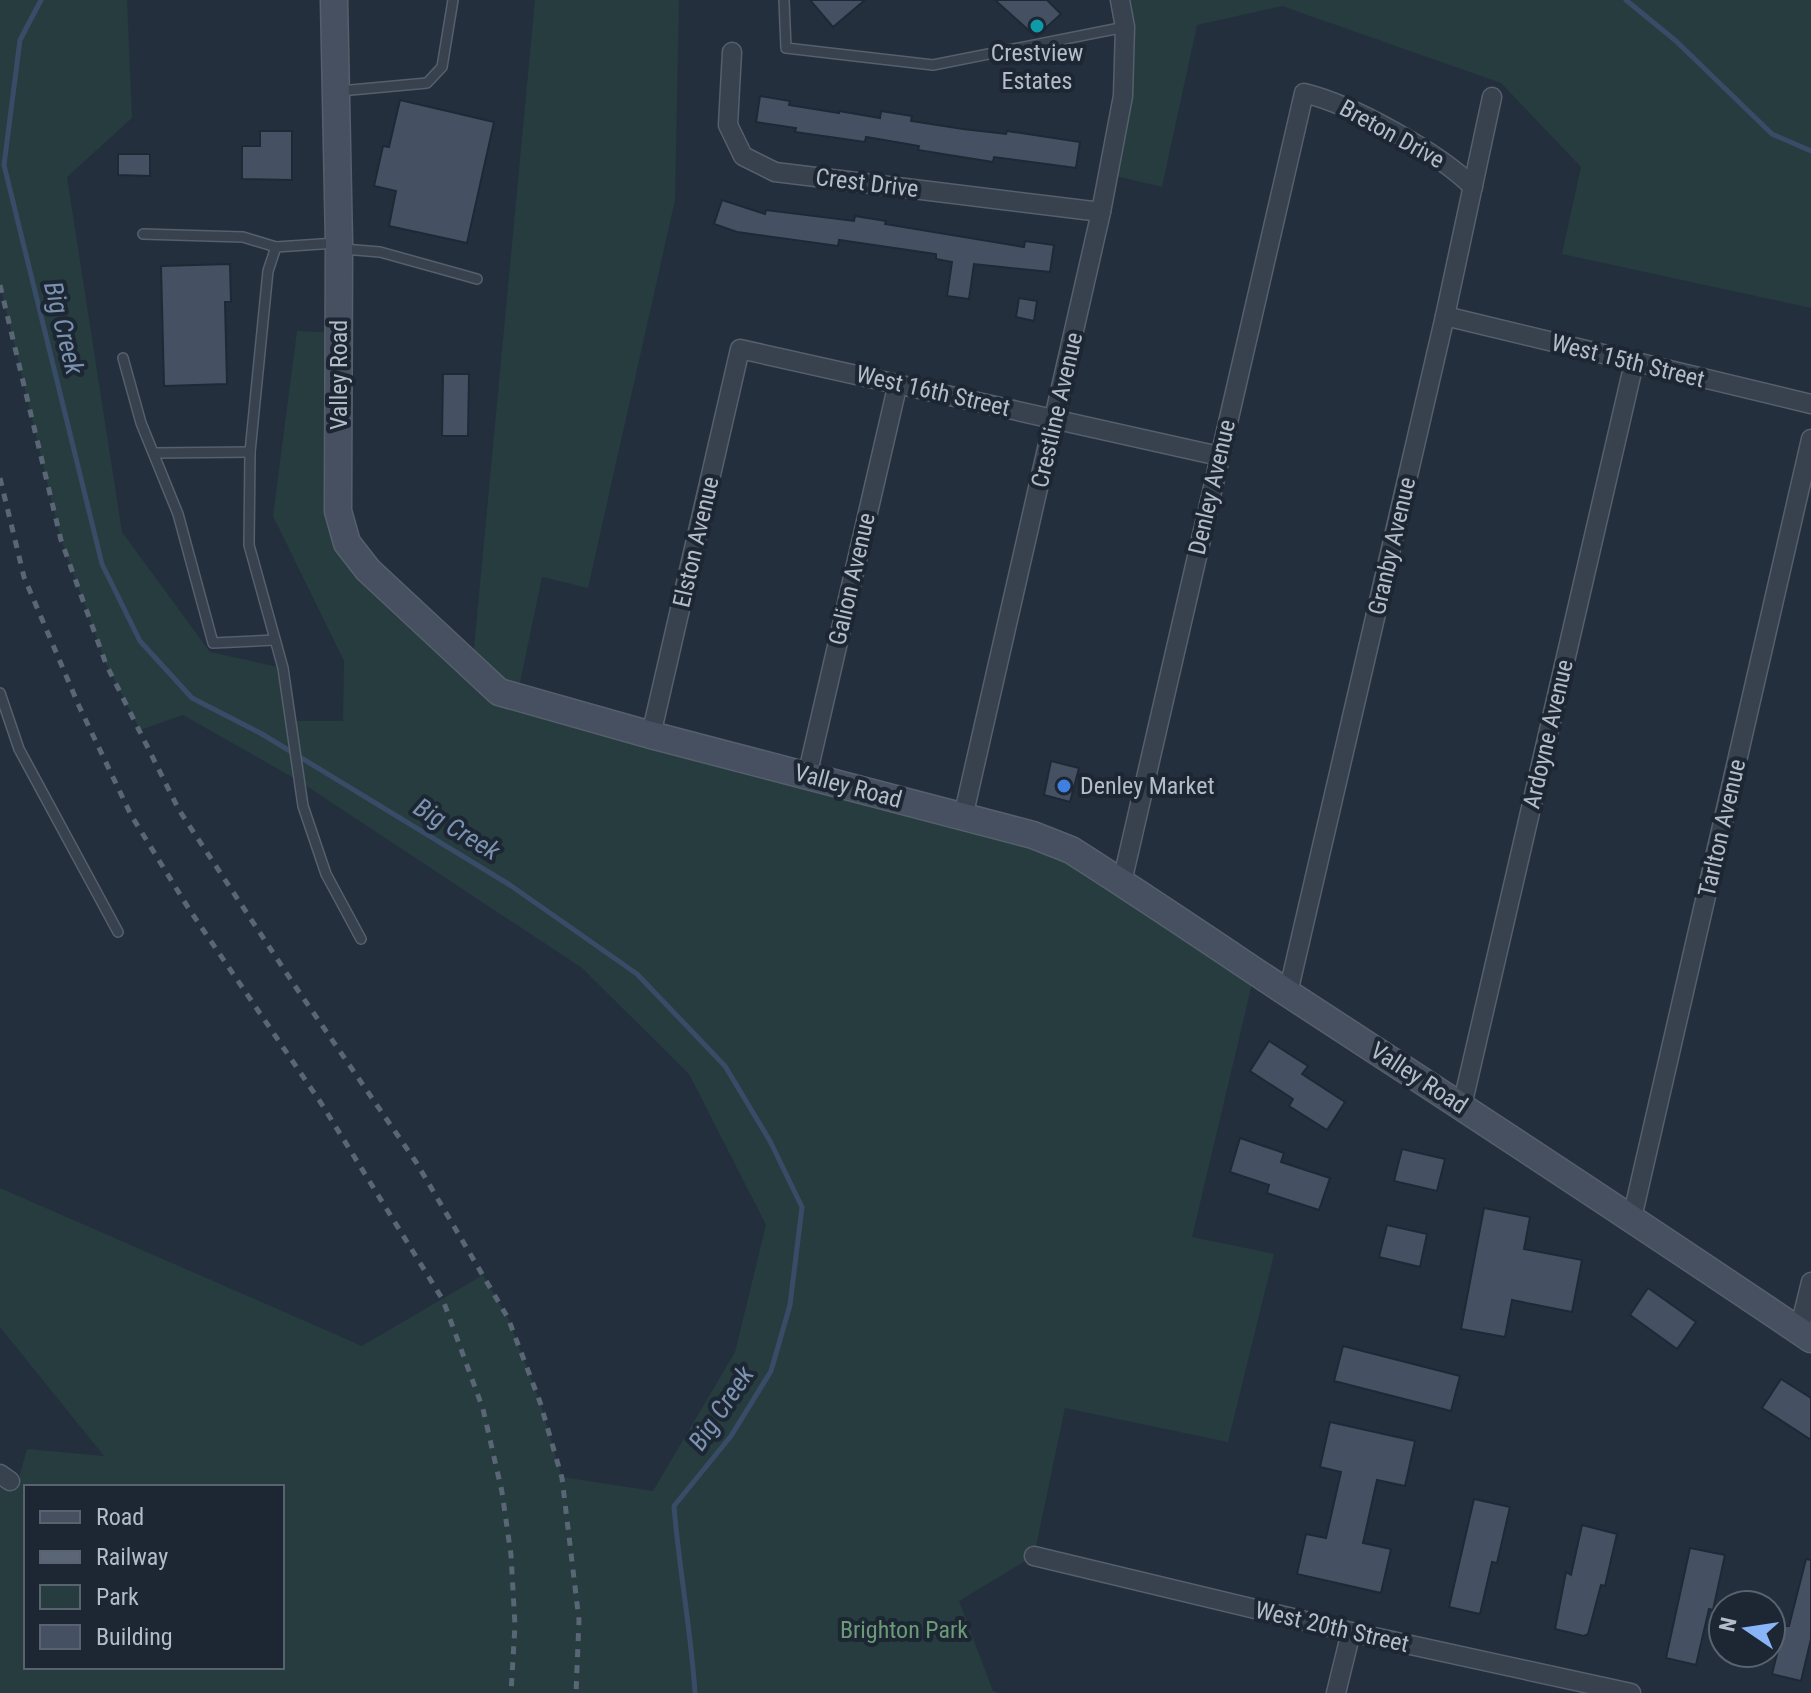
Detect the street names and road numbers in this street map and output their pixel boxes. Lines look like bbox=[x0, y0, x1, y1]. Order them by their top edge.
street label: Breton Drive bbox=[1335, 94, 1449, 174]
street label: Crest Drive bbox=[814, 163, 920, 203]
street label: Valley Road bbox=[325, 320, 353, 430]
street label: West 15th Street bbox=[1549, 328, 1707, 394]
street label: Crestline Avenue bbox=[1026, 330, 1088, 490]
street label: West 16th Street bbox=[853, 360, 1013, 422]
street label: Denley Avenue bbox=[1183, 417, 1241, 557]
street label: Elston Avenue bbox=[667, 474, 725, 610]
street label: Granby Avenue bbox=[1363, 474, 1421, 618]
street label: Galion Avenue bbox=[823, 510, 881, 648]
street label: Ardoyne Avenue bbox=[1517, 657, 1579, 811]
street label: Tarlton Avenue bbox=[1693, 756, 1751, 900]
street label: Valley Road bbox=[791, 758, 905, 814]
street label: Valley Road bbox=[1365, 1036, 1473, 1120]
street label: West 20th Street bbox=[1252, 1596, 1412, 1658]

